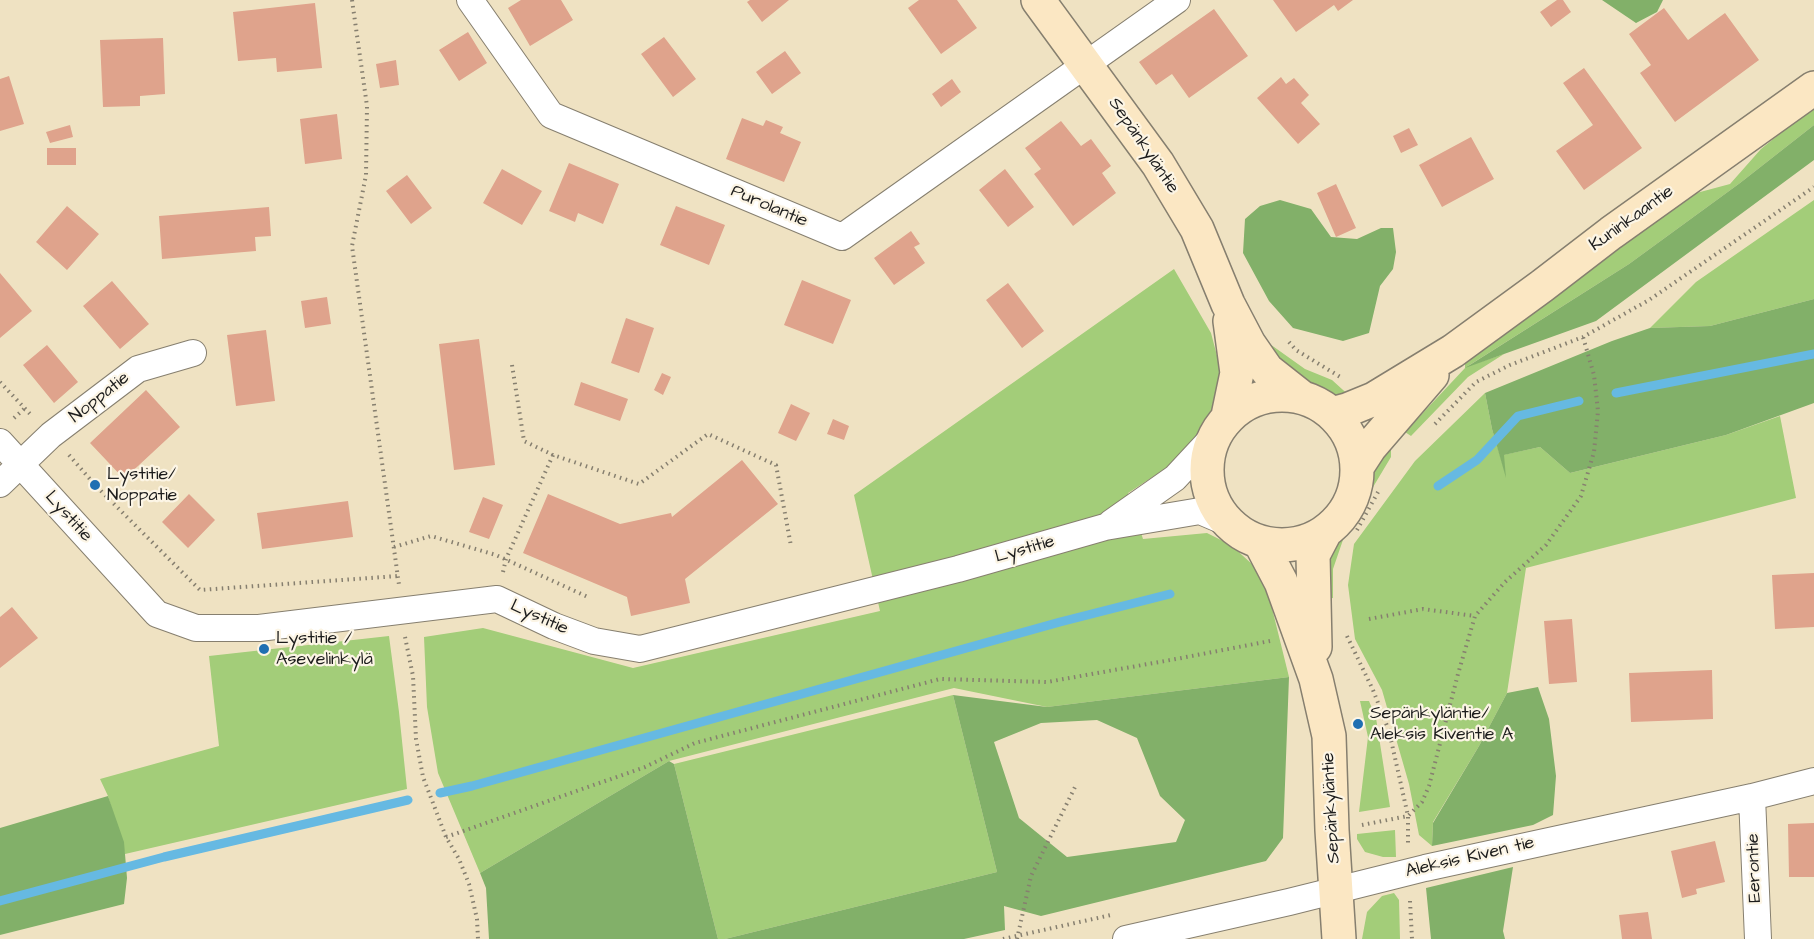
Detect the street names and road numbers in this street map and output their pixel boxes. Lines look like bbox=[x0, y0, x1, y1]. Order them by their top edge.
street label: Sepänkyläntie bbox=[1103, 94, 1183, 198]
street label: Purolantie bbox=[727, 181, 811, 233]
street label: Kuninkaantie bbox=[1586, 181, 1678, 257]
street label: Noppatie bbox=[66, 368, 134, 428]
street label: Lystitie bbox=[40, 487, 96, 547]
street label: Lystitie bbox=[993, 531, 1057, 569]
street label: Lystitie bbox=[507, 596, 571, 640]
street label: Sepänkyläntie bbox=[1318, 752, 1346, 864]
street label: Aleksis Kiven tie bbox=[1403, 833, 1537, 883]
street label: Eerontie bbox=[1743, 833, 1767, 903]

